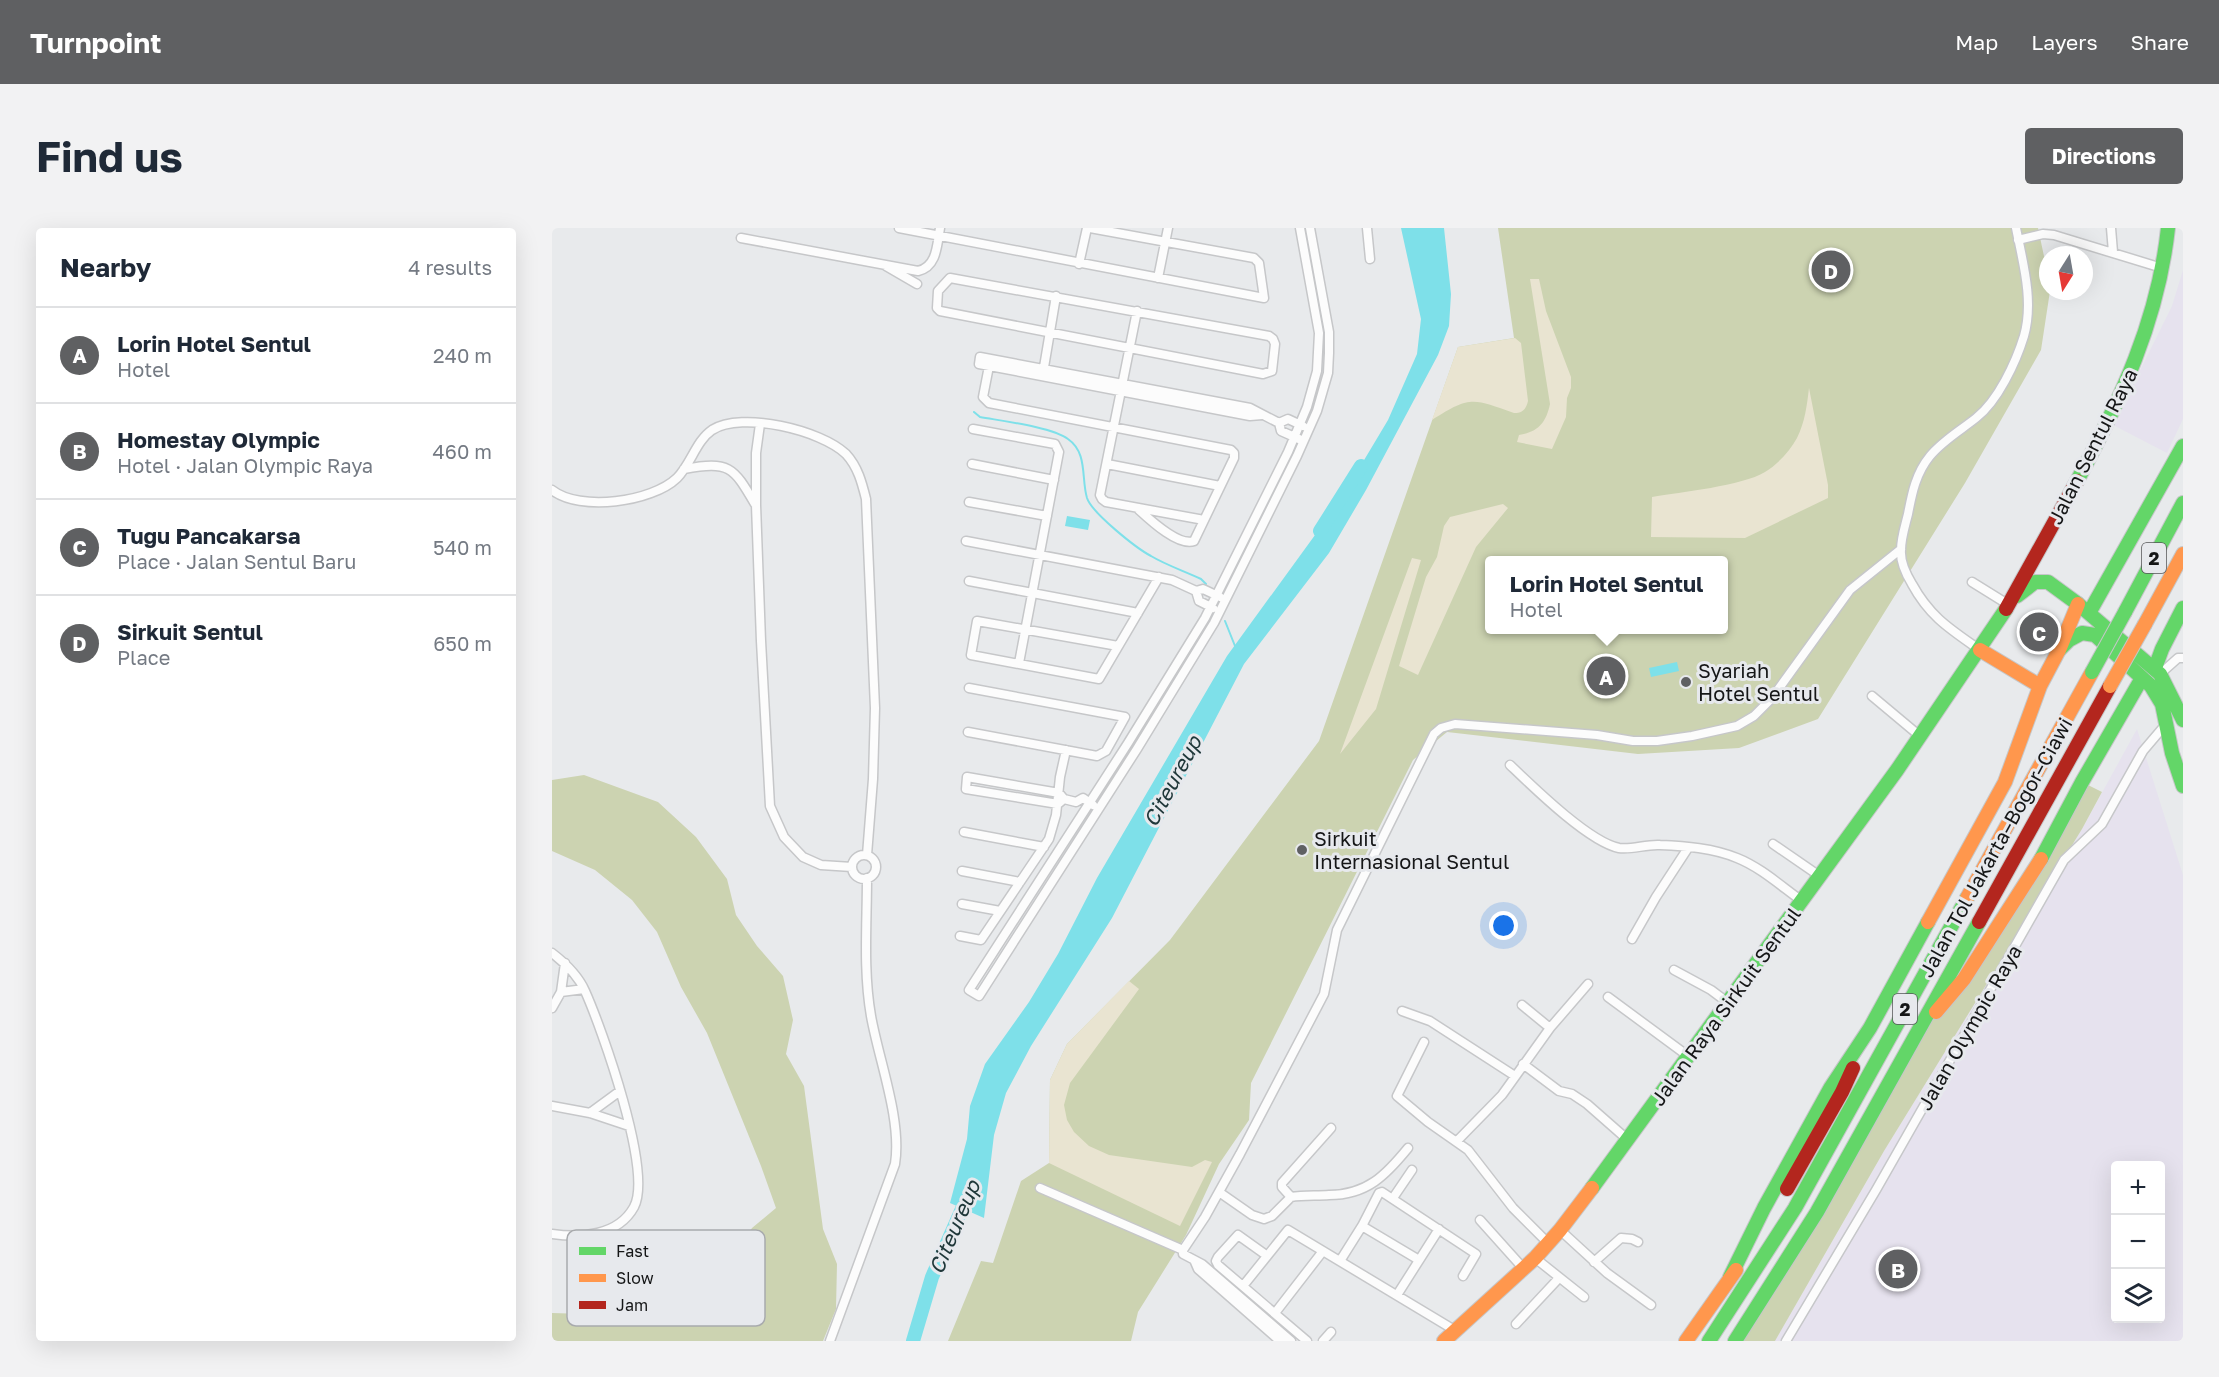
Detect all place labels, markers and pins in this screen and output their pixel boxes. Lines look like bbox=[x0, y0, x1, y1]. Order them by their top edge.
pin: D bbox=[1812, 248, 1850, 292]
pin: C bbox=[2020, 610, 2058, 654]
pin: A bbox=[1586, 654, 1626, 698]
place label: Syariah Hotel Sentul bbox=[1698, 658, 1819, 705]
marker: Syariah Hotel Sentul bbox=[1679, 675, 1693, 689]
place label: Sirkuit Internasional Sentul bbox=[1314, 826, 1509, 873]
marker: Sirkuit Internasional Sentul bbox=[1295, 843, 1309, 857]
pin: B bbox=[1878, 1246, 1918, 1292]

